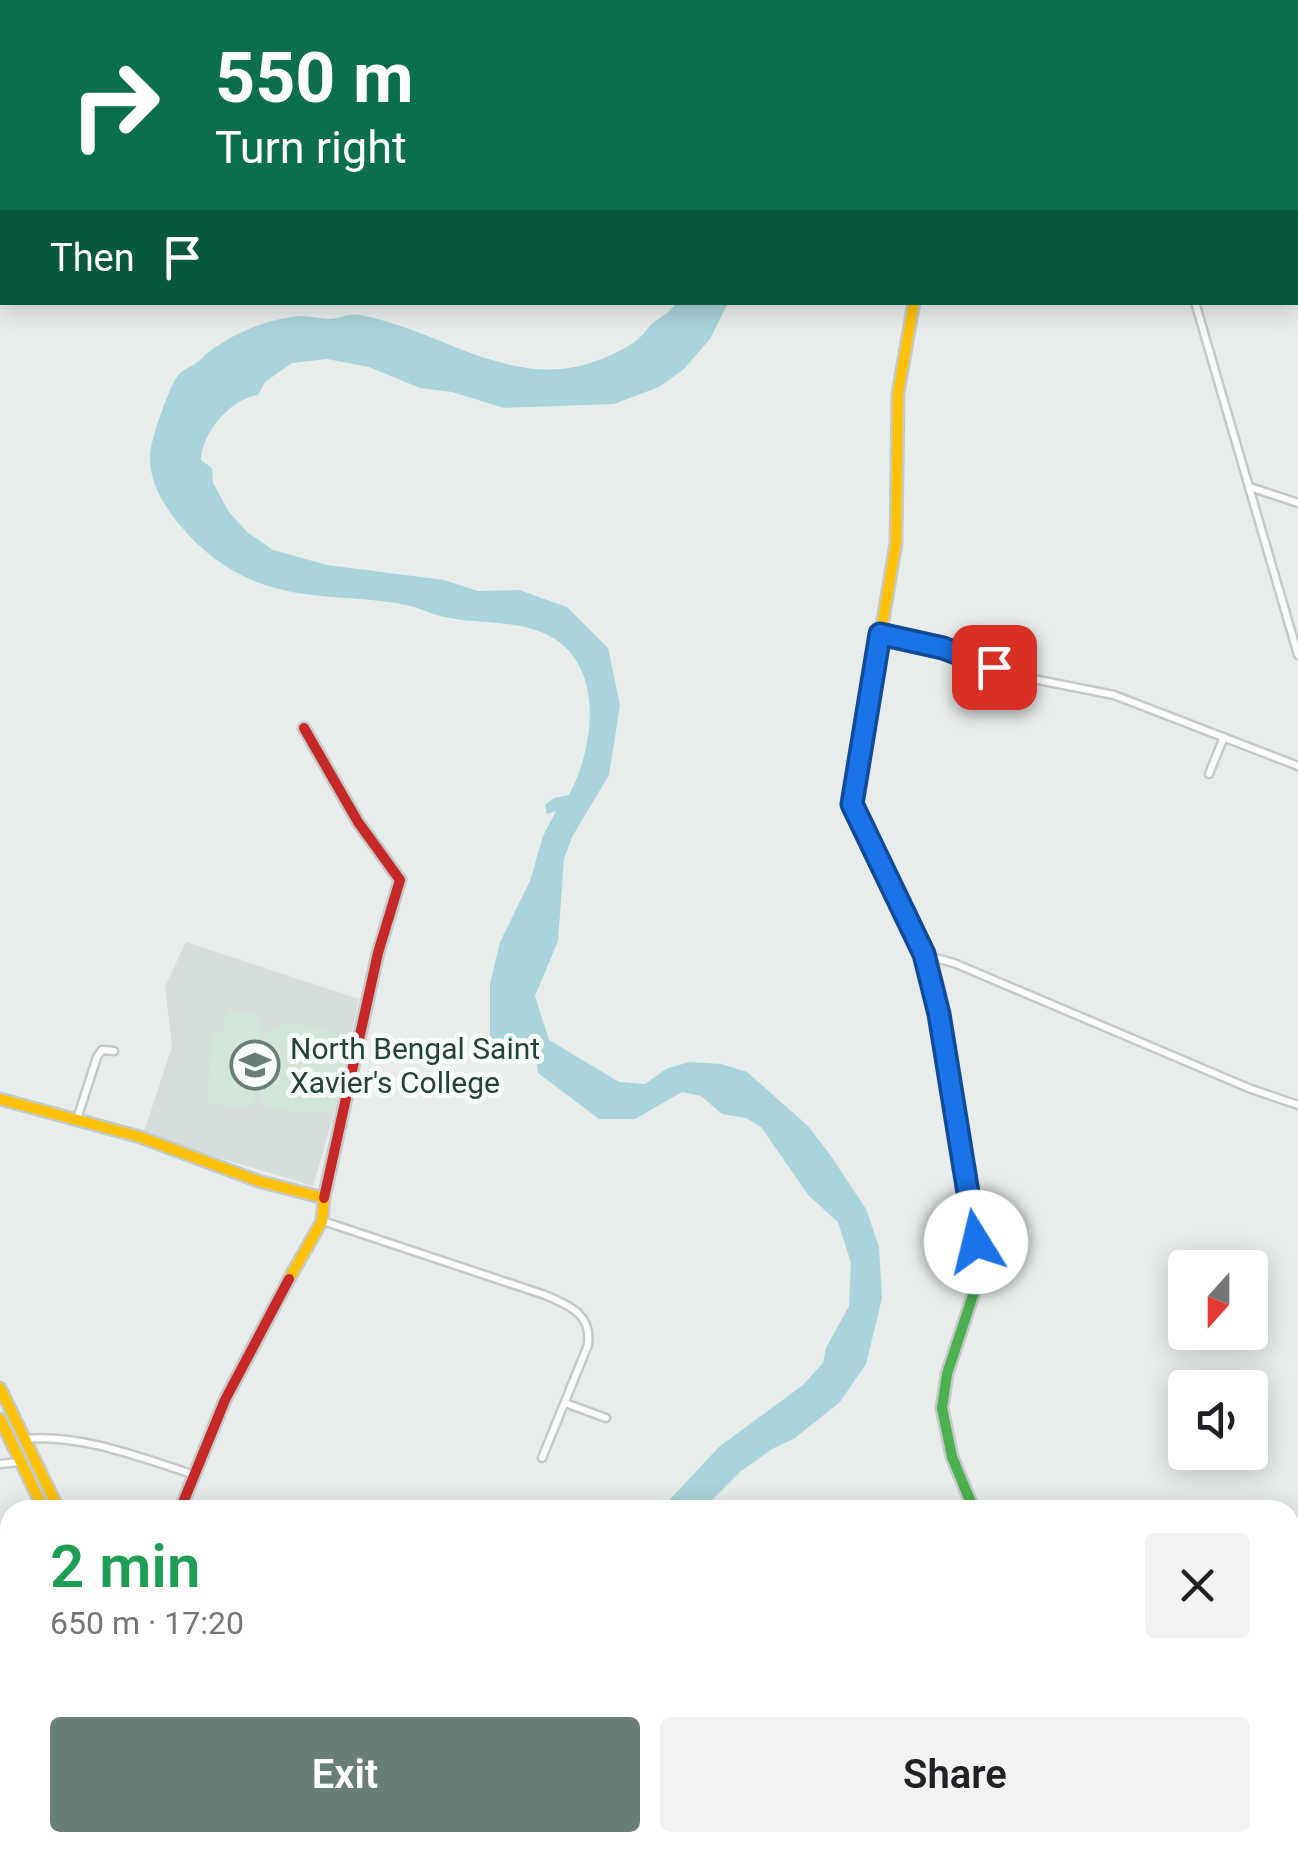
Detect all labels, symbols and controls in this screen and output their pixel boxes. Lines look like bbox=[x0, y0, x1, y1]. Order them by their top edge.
text: 550 m bbox=[215, 37, 414, 119]
icon: right bbox=[50, 40, 180, 170]
text: Turn right bbox=[215, 121, 407, 174]
icon: arrive bbox=[155, 230, 210, 285]
text: Then bbox=[50, 236, 135, 280]
pin bbox=[952, 625, 1037, 710]
icon: arrive bbox=[967, 640, 1022, 695]
place label: North Bengal Saint Xavier's College bbox=[290, 1031, 540, 1100]
school or university icon: North Bengal Saint Xavier's College bbox=[229, 1039, 281, 1091]
position arrow bbox=[924, 1190, 1028, 1294]
north arrow bbox=[1168, 1250, 1268, 1350]
map controls bbox=[1168, 1250, 1268, 1470]
button: sound bbox=[1168, 1370, 1268, 1470]
text: 2 min bbox=[50, 1531, 200, 1602]
button: close bbox=[1145, 1533, 1250, 1638]
text: 650 m · 17:20 bbox=[50, 1604, 244, 1642]
button: Exit bbox=[50, 1717, 640, 1832]
button: Share bbox=[660, 1717, 1250, 1832]

